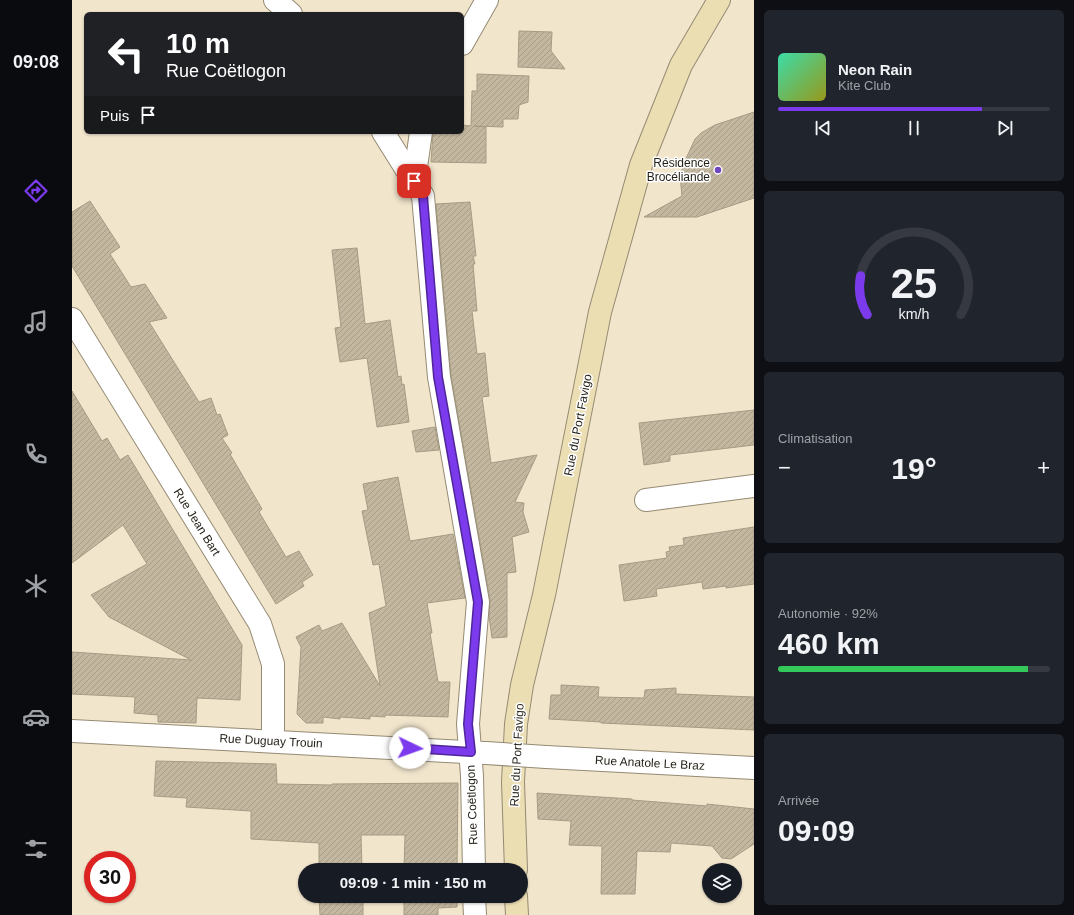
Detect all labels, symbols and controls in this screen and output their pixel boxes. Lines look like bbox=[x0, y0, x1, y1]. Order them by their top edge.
icon: left bbox=[100, 28, 152, 80]
text: 10 m bbox=[166, 28, 230, 59]
text: 09:08 bbox=[13, 52, 59, 72]
text: Rue Coëtlogon bbox=[166, 61, 286, 81]
text: Neon Rain bbox=[838, 61, 912, 78]
text: Kite Club bbox=[838, 78, 891, 93]
icon: arrive bbox=[137, 104, 159, 126]
text: Puis bbox=[100, 107, 129, 124]
icon: previous bbox=[812, 117, 834, 139]
icon: pause bbox=[903, 117, 925, 139]
icon: next bbox=[994, 117, 1016, 139]
place label: Résidence Brocéliande bbox=[647, 156, 710, 184]
pin bbox=[397, 164, 431, 198]
marker: Résidence Brocéliande bbox=[713, 165, 723, 175]
icon: arrive bbox=[403, 170, 425, 192]
icon: directions bbox=[22, 177, 50, 205]
text: 25 bbox=[891, 259, 937, 306]
text: km/h bbox=[899, 305, 930, 321]
icon: music bbox=[22, 308, 50, 336]
street label: Rue du Port Favigo bbox=[561, 373, 595, 477]
text: Climatisation bbox=[778, 431, 852, 446]
icon: phone bbox=[22, 440, 50, 468]
text: 19° bbox=[891, 452, 937, 485]
text: − bbox=[778, 455, 791, 480]
text: + bbox=[1037, 455, 1050, 480]
street label: Rue Jean Bart bbox=[171, 486, 224, 559]
icon: climate bbox=[22, 572, 50, 600]
text: Autonomie · 92% bbox=[778, 606, 878, 621]
text: 460 km bbox=[778, 627, 880, 660]
icon: car bbox=[22, 703, 50, 731]
street label: Rue du Port Favigo bbox=[507, 703, 527, 807]
position arrow bbox=[389, 727, 431, 769]
street label: Rue Duguay Trouin bbox=[219, 731, 323, 751]
street label: Rue Anatole Le Braz bbox=[595, 753, 705, 773]
street label: Rue Coëtlogon bbox=[464, 765, 480, 845]
text: Arrivée bbox=[778, 793, 819, 808]
text: 09:09 bbox=[778, 814, 855, 847]
icon: filters bbox=[22, 835, 50, 863]
speed limit sign: 30 bbox=[84, 851, 136, 903]
map controls bbox=[702, 863, 742, 903]
button: layers bbox=[702, 863, 742, 903]
text: 09:09 · 1 min · 150 m bbox=[340, 874, 486, 891]

